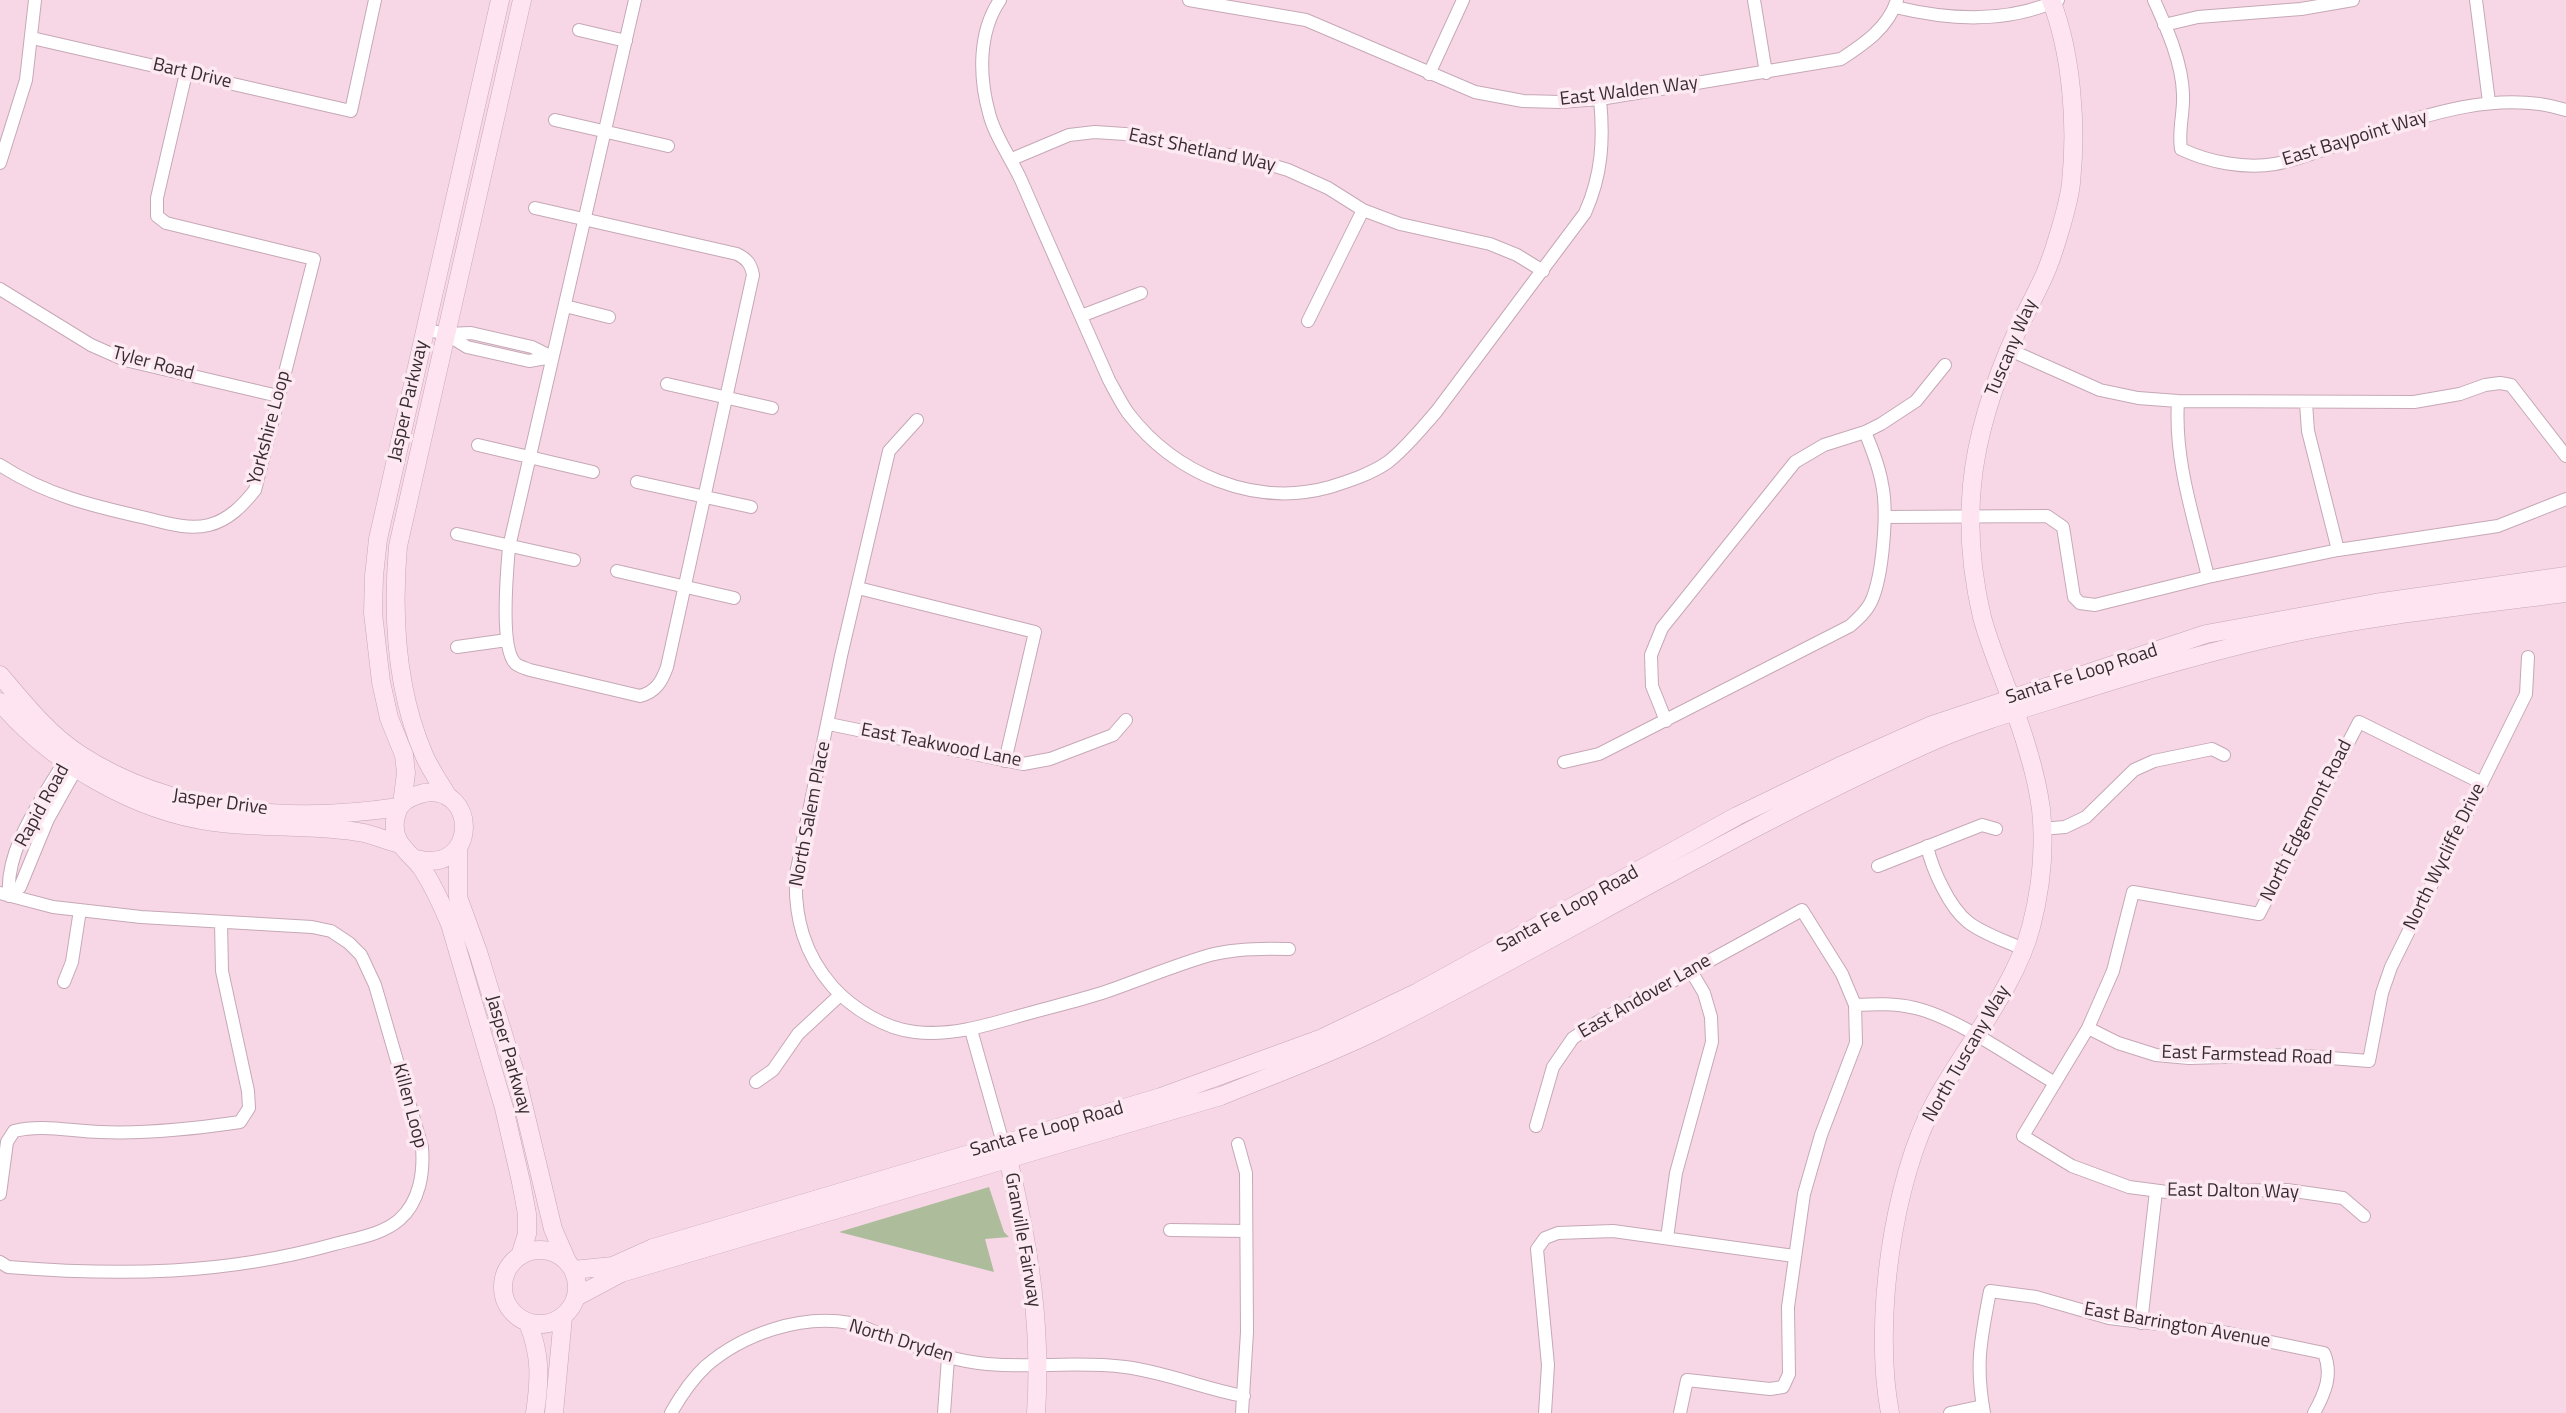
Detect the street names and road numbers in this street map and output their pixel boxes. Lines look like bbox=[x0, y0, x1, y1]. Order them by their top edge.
street label: Bart Drive bbox=[150, 54, 234, 94]
street label: East Walden Way bbox=[1558, 72, 1700, 112]
street label: East Baypoint Way bbox=[2280, 106, 2430, 172]
street label: East Shetland Way bbox=[1126, 124, 1278, 178]
street label: Tuscany Way bbox=[1981, 296, 2043, 400]
street label: Jasper Parkway bbox=[384, 338, 434, 464]
street label: Tyler Road bbox=[110, 342, 196, 386]
street label: Yorkshire Loop bbox=[244, 369, 296, 487]
street label: Santa Fe Loop Road bbox=[2003, 640, 2161, 710]
street label: East Teakwood Lane bbox=[859, 719, 1023, 773]
street label: North Edgemont Road bbox=[2256, 736, 2358, 906]
street label: North Salem Place bbox=[786, 740, 836, 888]
street label: Rapid Road bbox=[11, 761, 75, 851]
street label: North Wycliffe Drive bbox=[2400, 780, 2490, 934]
street label: Jasper Drive bbox=[171, 785, 269, 821]
street label: Santa Fe Loop Road bbox=[1493, 862, 1643, 958]
street label: East Andover Lane bbox=[1575, 950, 1715, 1044]
street label: North Tuscany Way bbox=[1919, 982, 2015, 1126]
street label: Jasper Parkway bbox=[480, 992, 536, 1118]
street label: East Farmstead Road bbox=[2161, 1042, 2333, 1070]
street label: Killen Loop bbox=[387, 1061, 431, 1151]
street label: Santa Fe Loop Road bbox=[968, 1097, 1126, 1163]
street label: Granville Fairway bbox=[999, 1171, 1045, 1309]
street label: East Dalton Way bbox=[2167, 1179, 2299, 1205]
street label: East Barrington Avenue bbox=[2082, 1298, 2272, 1354]
street label: North Dryden bbox=[846, 1315, 956, 1369]

